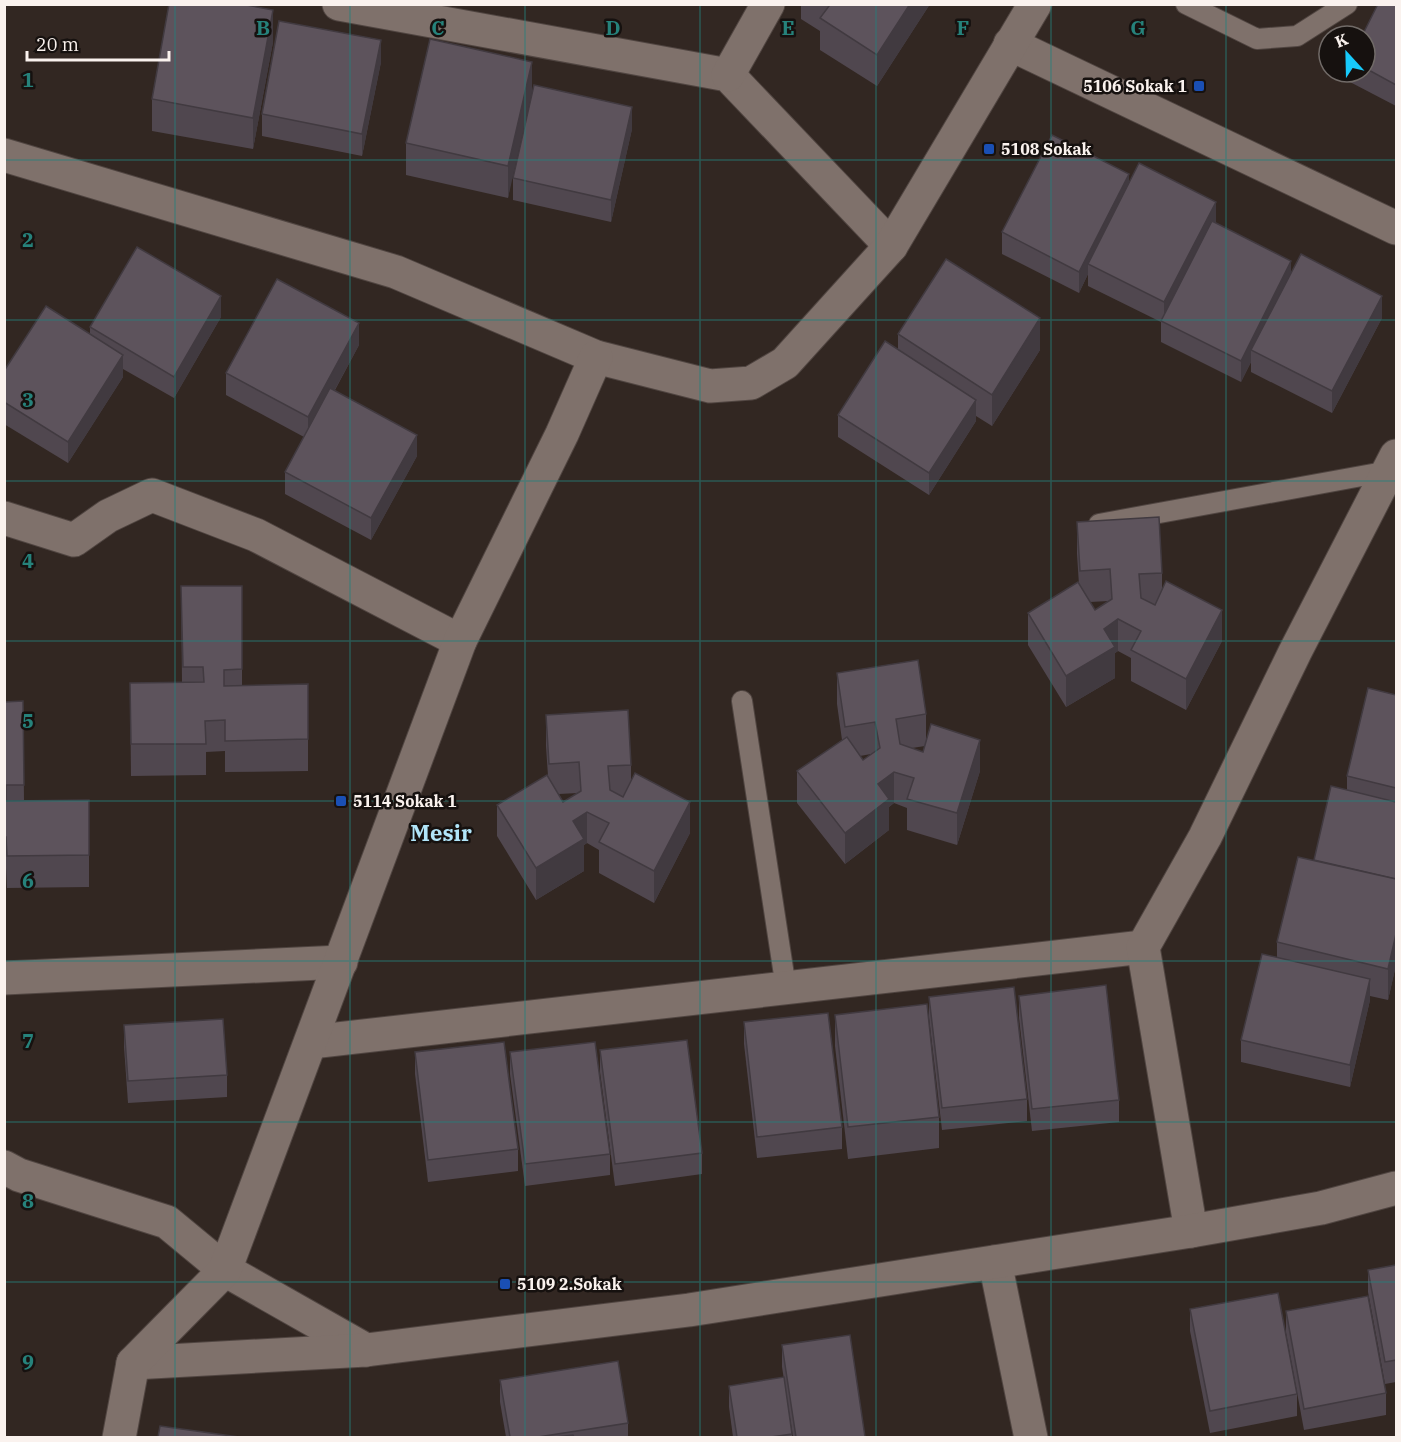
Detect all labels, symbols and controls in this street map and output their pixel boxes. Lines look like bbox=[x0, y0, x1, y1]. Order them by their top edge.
text: B bbox=[256, 14, 270, 41]
text: C bbox=[431, 14, 445, 41]
text: D bbox=[605, 14, 621, 41]
text: E bbox=[781, 14, 795, 41]
text: F bbox=[957, 14, 969, 41]
text: G bbox=[1130, 14, 1146, 41]
scale bar bbox=[27, 24, 170, 62]
north arrow bbox=[1317, 24, 1377, 84]
text: K bbox=[1332, 28, 1351, 52]
text: 20 m bbox=[36, 33, 79, 56]
text: 1 bbox=[22, 66, 34, 93]
place label: 5106 Sokak 1 bbox=[1083, 76, 1187, 96]
marker: 5106 Sokak 1 bbox=[1192, 79, 1206, 93]
place label: 5108 Sokak bbox=[1001, 139, 1092, 159]
marker: 5108 Sokak bbox=[982, 142, 996, 156]
text: 2 bbox=[22, 226, 34, 253]
text: 3 bbox=[22, 386, 34, 413]
text: 4 bbox=[22, 547, 34, 574]
text: 5 bbox=[22, 707, 34, 734]
place label: 5114 Sokak 1 bbox=[353, 791, 457, 811]
marker: 5114 Sokak 1 bbox=[334, 794, 348, 808]
district label: Mesir bbox=[410, 818, 472, 847]
text: 6 bbox=[22, 867, 34, 894]
text: 7 bbox=[22, 1027, 34, 1054]
text: 8 bbox=[22, 1187, 34, 1214]
place label: 5109 2.Sokak bbox=[517, 1274, 622, 1294]
marker: 5109 2.Sokak bbox=[498, 1277, 512, 1291]
text: 9 bbox=[22, 1348, 34, 1375]

